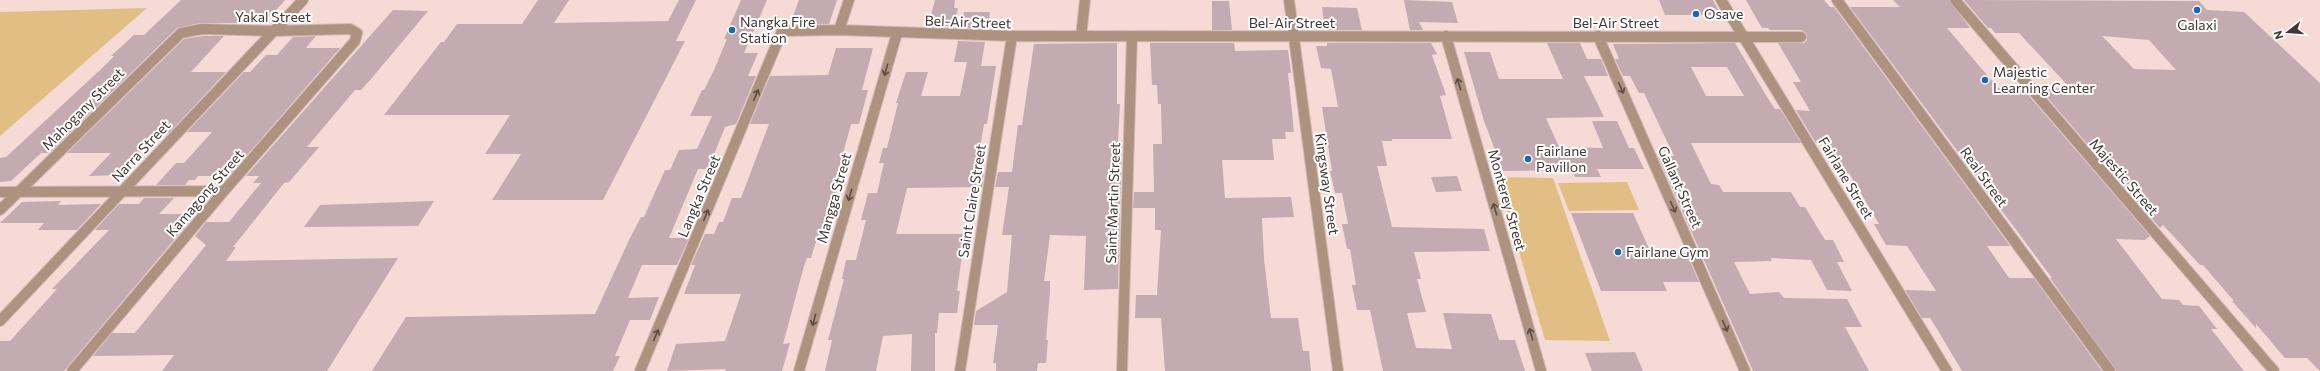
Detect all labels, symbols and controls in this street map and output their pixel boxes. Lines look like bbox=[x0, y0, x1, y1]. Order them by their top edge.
place label: Osave bbox=[1704, 5, 1743, 22]
marker: Galaxi bbox=[2192, 5, 2202, 15]
street label: Yakal Street bbox=[235, 8, 311, 25]
marker: Osave bbox=[1691, 9, 1701, 19]
street label: Bel-Air Street bbox=[924, 11, 1012, 32]
north arrow bbox=[2268, 12, 2308, 52]
place label: Nangka Fire Station bbox=[740, 13, 815, 46]
street label: Bel-Air Street bbox=[1249, 14, 1336, 31]
street label: Bel-Air Street bbox=[1573, 14, 1660, 31]
place label: Galaxi bbox=[2177, 16, 2217, 33]
marker: Nangka Fire Station bbox=[727, 25, 737, 35]
text: N bbox=[2271, 29, 2285, 41]
one-way arrow bbox=[882, 63, 889, 76]
place label: Majestic Learning Center bbox=[1993, 63, 2095, 96]
street label: Mahogany Street bbox=[38, 64, 127, 153]
marker: Majestic Learning Center bbox=[1980, 75, 1990, 85]
one-way arrow bbox=[1455, 77, 1462, 90]
one-way arrow bbox=[1618, 82, 1625, 94]
one-way arrow bbox=[752, 90, 760, 102]
street label: Narra Street bbox=[108, 116, 174, 185]
street label: Kingsway Street bbox=[1312, 132, 1343, 236]
street label: Fairlane Street bbox=[1815, 134, 1878, 222]
street label: Majestic Street bbox=[2086, 135, 2163, 219]
street label: Saint Martin Street bbox=[1102, 142, 1123, 264]
place label: Fairlane Pavillon bbox=[1536, 142, 1587, 175]
street label: Saint Claire Street bbox=[954, 143, 989, 259]
street label: Gallant Street bbox=[1655, 143, 1706, 231]
street label: Real Street bbox=[1957, 144, 2012, 210]
street label: Kamagong Street bbox=[162, 145, 247, 240]
street label: Monterey Street bbox=[1485, 147, 1530, 253]
street label: Mangga Street bbox=[812, 150, 855, 245]
street label: Langka Street bbox=[674, 152, 724, 240]
marker: Fairlane Pavillon bbox=[1523, 154, 1533, 164]
one-way arrow bbox=[846, 188, 853, 201]
one-way arrow bbox=[1670, 201, 1677, 213]
one-way arrow bbox=[1491, 202, 1498, 215]
one-way arrow bbox=[702, 209, 710, 221]
place label: Fairlane Gym bbox=[1626, 243, 1709, 260]
marker: Fairlane Gym bbox=[1613, 247, 1623, 257]
one-way arrow bbox=[810, 313, 817, 326]
one-way arrow bbox=[1722, 320, 1730, 332]
one-way arrow bbox=[1527, 327, 1534, 340]
one-way arrow bbox=[652, 329, 660, 341]

